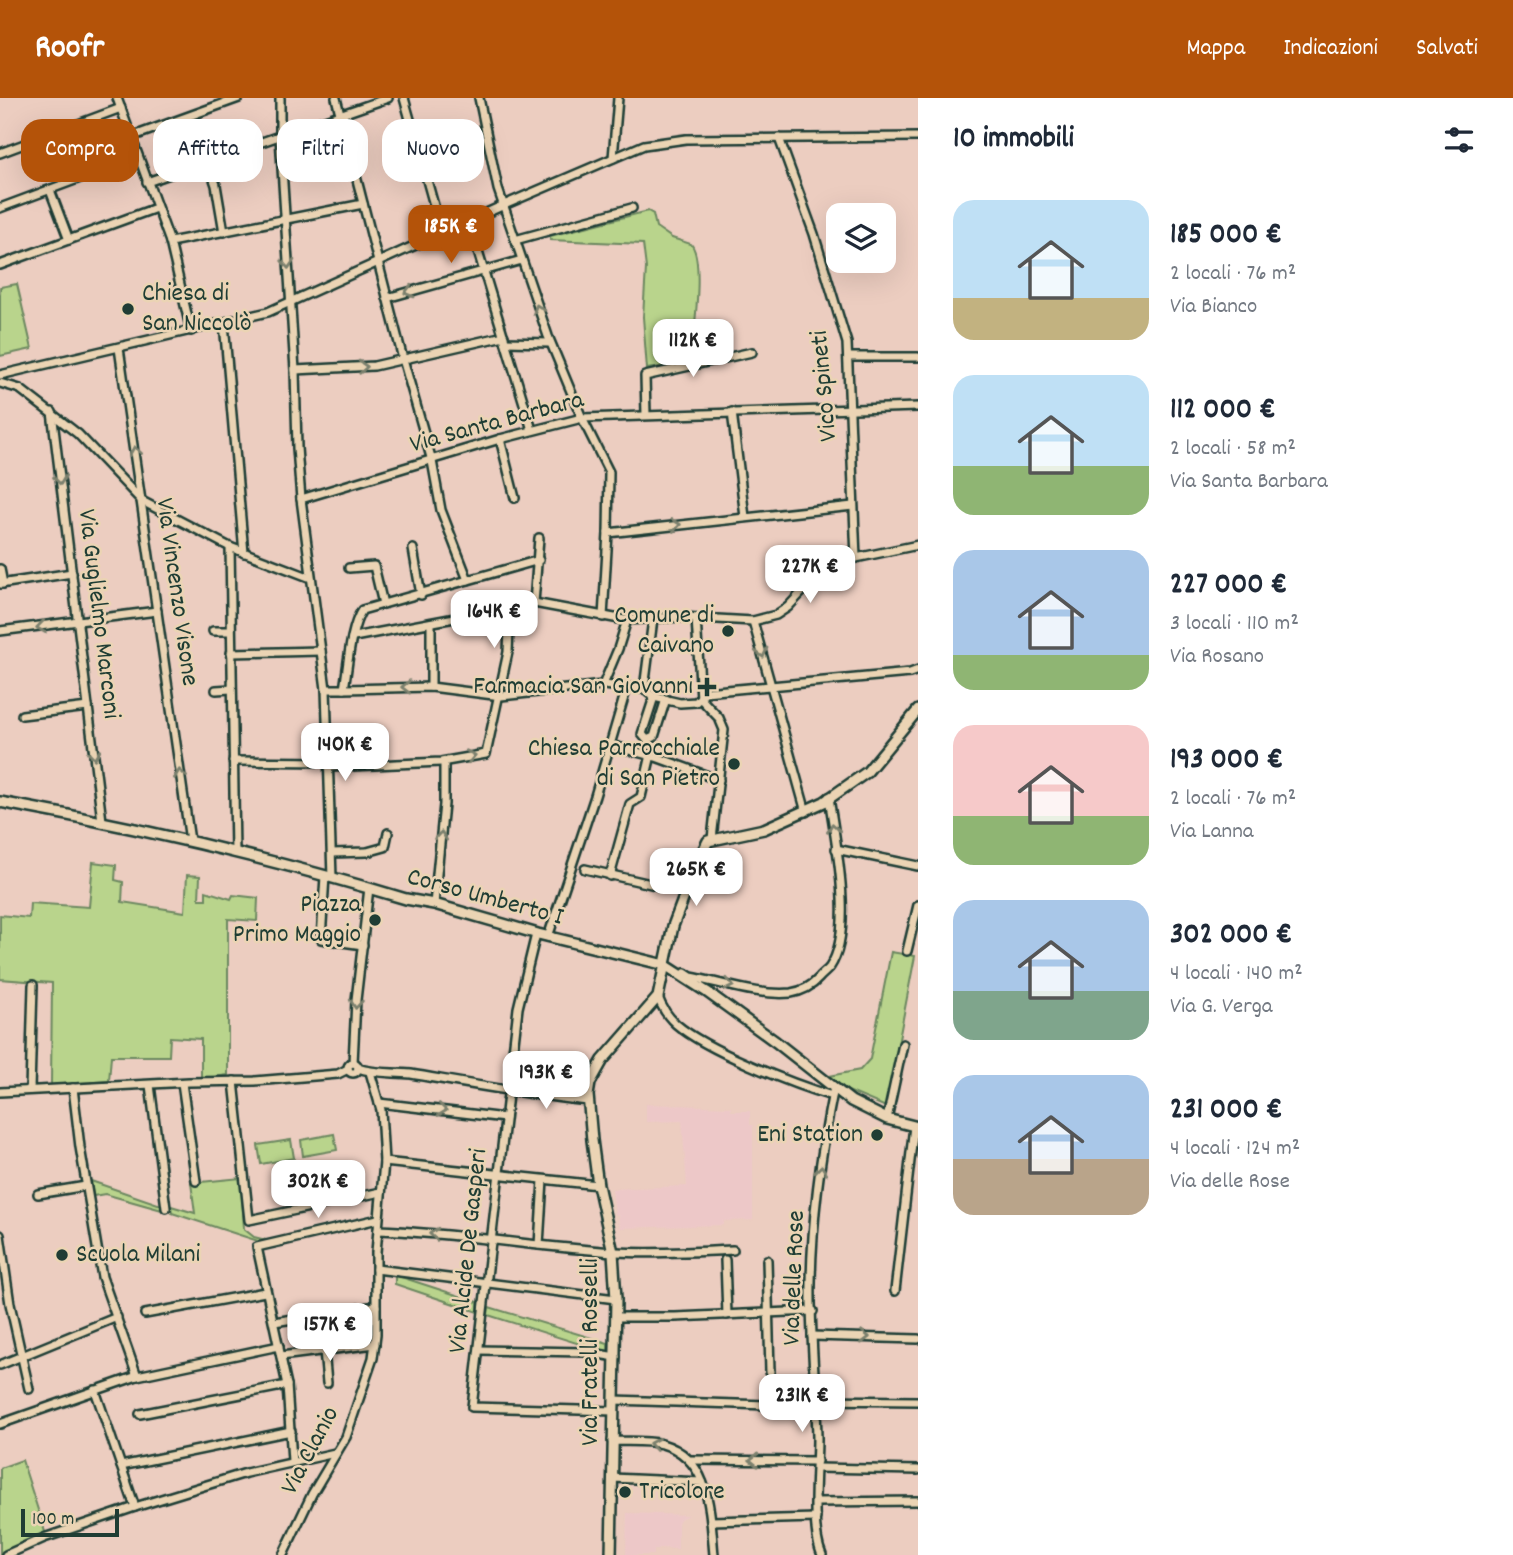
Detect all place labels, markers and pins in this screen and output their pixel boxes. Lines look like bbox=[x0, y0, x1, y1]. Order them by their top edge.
pin: 185K € bbox=[394, 206, 508, 265]
place label: Chiesa di San Niccolò bbox=[142, 276, 251, 343]
marker: Chiesa di San Niccolò bbox=[120, 301, 136, 317]
pin: 112K € bbox=[636, 320, 750, 379]
pin: 227K € bbox=[753, 546, 867, 605]
pin: 164K € bbox=[437, 590, 551, 650]
place label: Comune di Caivano bbox=[614, 598, 714, 665]
marker: Comune di Caivano bbox=[720, 623, 736, 639]
place label: Farmacia San Giovanni bbox=[473, 669, 693, 706]
marker: Farmacia San Giovanni bbox=[699, 679, 715, 695]
pin: 140K € bbox=[288, 724, 402, 783]
place label: Chiesa Parrocchiale di San Pietro bbox=[528, 731, 720, 798]
marker: Chiesa Parrocchiale di San Pietro bbox=[726, 756, 742, 772]
pin: 265K € bbox=[639, 848, 753, 908]
place label: Piazza Primo Maggio bbox=[233, 887, 362, 954]
marker: Piazza Primo Maggio bbox=[367, 912, 383, 928]
pin: 193K € bbox=[489, 1052, 603, 1111]
place label: Eni Station bbox=[757, 1117, 863, 1154]
marker: Eni Station bbox=[869, 1127, 885, 1143]
pin: 302K € bbox=[261, 1160, 375, 1220]
place label: Scuola Milani bbox=[76, 1237, 200, 1274]
marker: Scuola Milani bbox=[54, 1247, 70, 1263]
pin: 157K € bbox=[273, 1304, 387, 1363]
pin: 231K € bbox=[745, 1374, 859, 1434]
place label: Tricolore bbox=[639, 1474, 725, 1511]
marker: Tricolore bbox=[617, 1484, 633, 1500]

